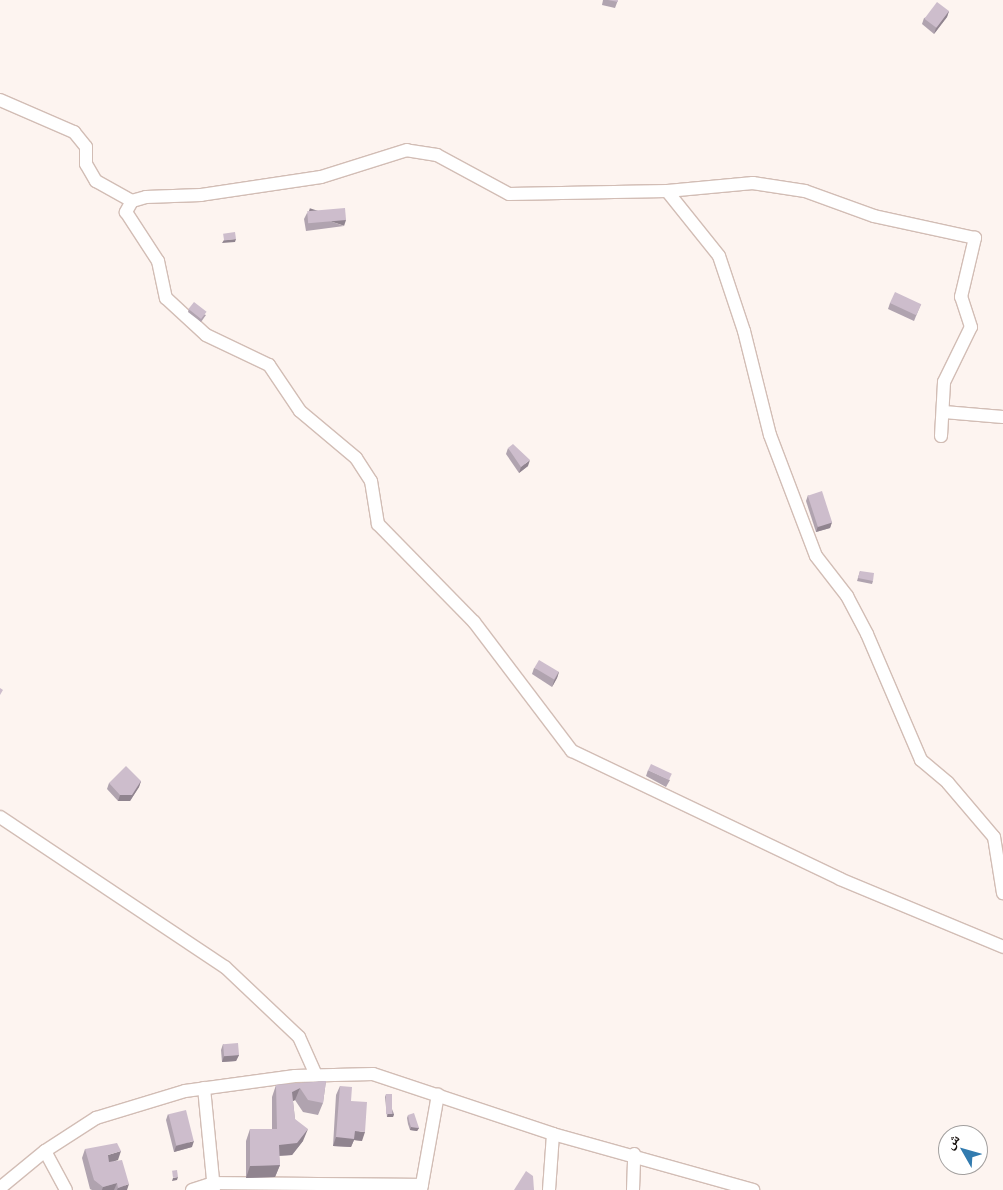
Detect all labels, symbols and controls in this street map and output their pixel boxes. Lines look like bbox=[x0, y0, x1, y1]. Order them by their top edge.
north arrow bbox=[938, 1125, 988, 1175]
text: ش bbox=[940, 1130, 964, 1153]

